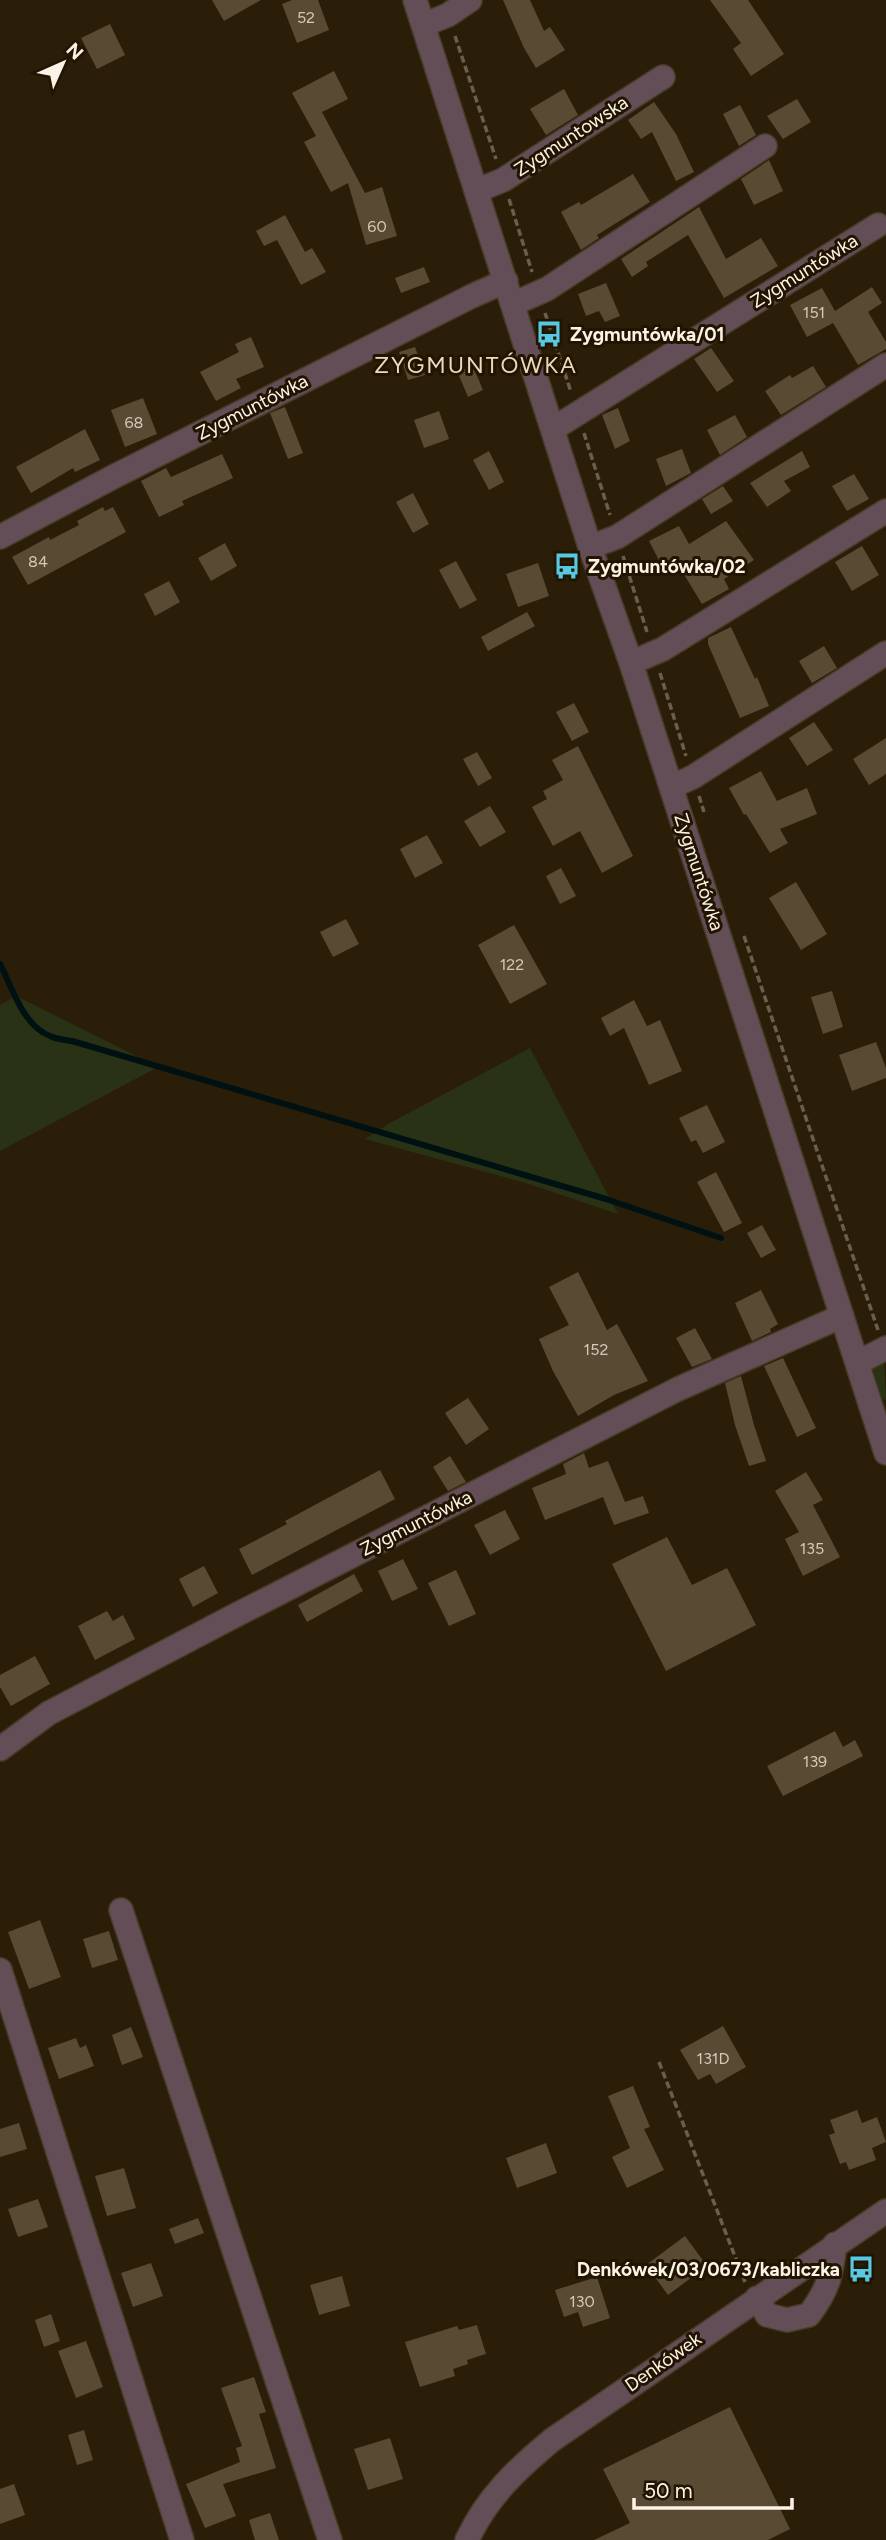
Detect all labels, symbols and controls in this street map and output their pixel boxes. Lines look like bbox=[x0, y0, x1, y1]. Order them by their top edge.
house number: 52 bbox=[297, 8, 315, 27]
north arrow bbox=[28, 28, 98, 98]
text: N bbox=[61, 38, 88, 65]
street label: Zygmuntowska bbox=[510, 91, 632, 181]
house number: 60 bbox=[367, 217, 387, 236]
street label: Zygmuntówka bbox=[746, 229, 862, 313]
house number: 151 bbox=[803, 303, 825, 322]
bus stop icon: Zygmuntówka/01 bbox=[534, 319, 564, 349]
place label: Zygmuntówka/01 bbox=[570, 323, 725, 346]
district label: ZYGMUNTÓWKA bbox=[374, 351, 578, 379]
street label: Zygmuntówka bbox=[192, 369, 312, 445]
house number: 68 bbox=[125, 413, 143, 432]
bus stop icon: Zygmuntówka/02 bbox=[552, 551, 582, 581]
house number: 84 bbox=[28, 552, 48, 571]
place label: Zygmuntówka/02 bbox=[588, 555, 746, 578]
street label: Zygmuntówka bbox=[669, 810, 729, 934]
house number: 122 bbox=[500, 955, 524, 974]
house number: 152 bbox=[584, 1340, 608, 1359]
street label: Zygmuntówka bbox=[356, 1485, 476, 1561]
house number: 135 bbox=[800, 1539, 824, 1558]
house number: 139 bbox=[803, 1752, 827, 1771]
house number: 131D bbox=[697, 2049, 729, 2068]
bus stop icon: Denkówek/03/0673/kabliczka bbox=[846, 2254, 876, 2284]
place label: Denkówek/03/0673/kabliczka bbox=[577, 2258, 840, 2281]
house number: 130 bbox=[569, 2292, 595, 2311]
street label: Denkówek bbox=[620, 2327, 706, 2397]
scale bar bbox=[634, 2466, 792, 2510]
text: 50 m bbox=[644, 2478, 693, 2503]

